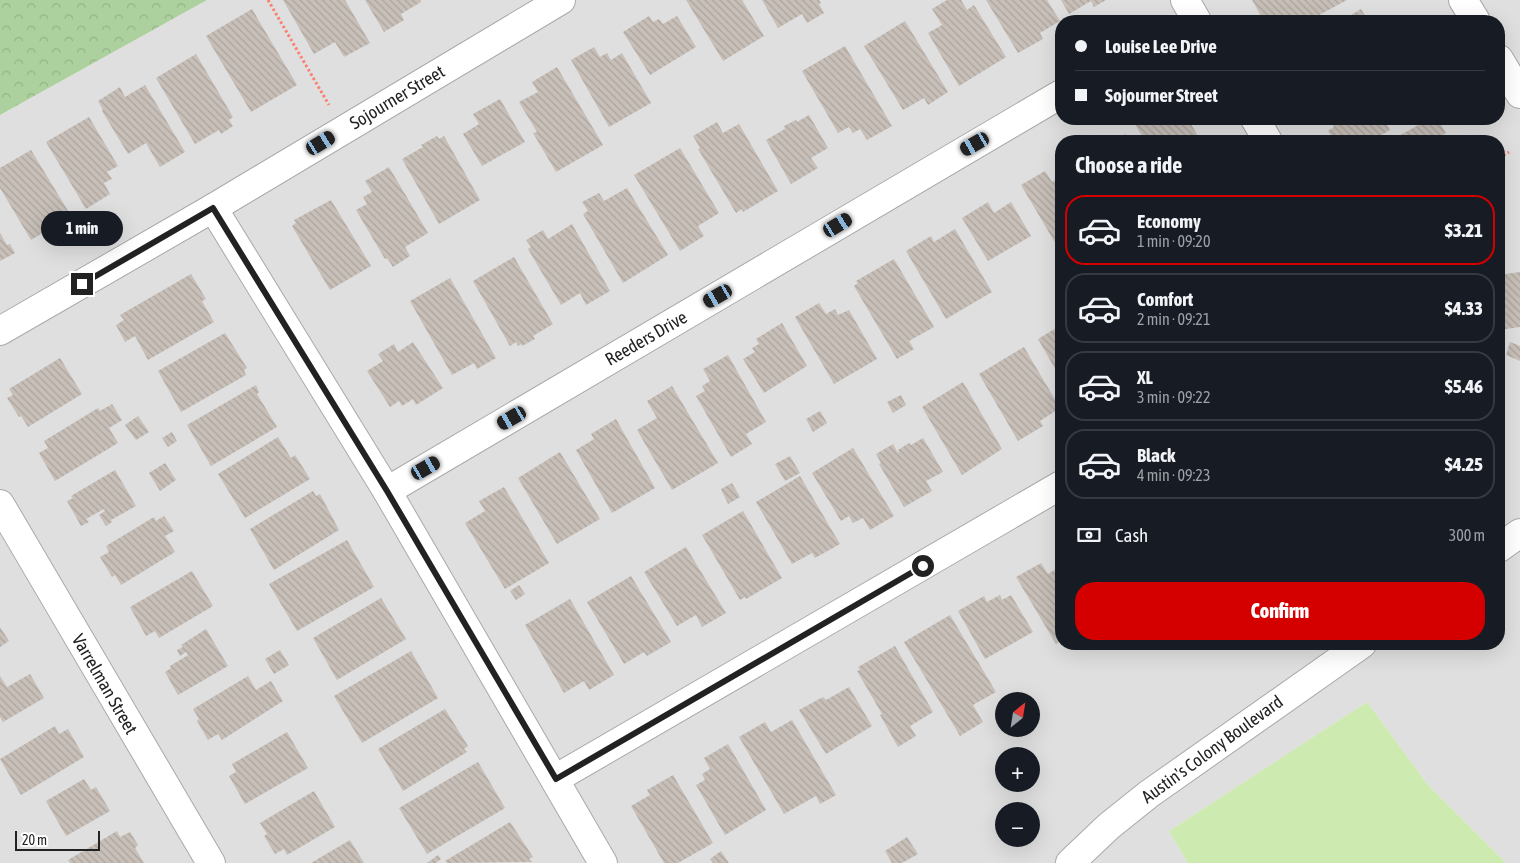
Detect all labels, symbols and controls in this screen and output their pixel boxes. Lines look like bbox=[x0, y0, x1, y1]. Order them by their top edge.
text: Louise Lee Drive bbox=[1105, 35, 1217, 57]
street label: Sojourner Street bbox=[346, 60, 448, 134]
text: Sojourner Street bbox=[1105, 84, 1218, 106]
car bbox=[304, 129, 337, 157]
car bbox=[958, 130, 991, 158]
text: Choose a ride bbox=[1075, 152, 1182, 178]
icon: car bbox=[1077, 208, 1122, 253]
text: Economy bbox=[1137, 210, 1201, 232]
car bbox=[821, 211, 854, 239]
callout: 1 min bbox=[41, 212, 123, 246]
text: 1 min bbox=[66, 219, 98, 237]
text: $3.21 bbox=[1445, 219, 1483, 241]
text: 1 min · 09:20 bbox=[1137, 232, 1210, 250]
route end bbox=[71, 273, 93, 295]
car bbox=[701, 282, 734, 310]
icon: car bbox=[1077, 286, 1122, 331]
text: Comfort bbox=[1137, 288, 1193, 310]
text: $4.33 bbox=[1445, 297, 1483, 319]
street label: Reeders Drive bbox=[601, 306, 691, 370]
text: 2 min · 09:21 bbox=[1137, 310, 1210, 328]
icon: car bbox=[1077, 364, 1122, 409]
text: XL bbox=[1137, 366, 1153, 388]
text: $5.46 bbox=[1445, 375, 1483, 397]
text: 3 min · 09:22 bbox=[1137, 388, 1210, 406]
car bbox=[495, 404, 528, 432]
icon: car bbox=[1077, 442, 1122, 487]
text: Black bbox=[1137, 444, 1175, 466]
text: $4.25 bbox=[1445, 453, 1483, 475]
car bbox=[409, 454, 442, 482]
text: 4 min · 09:23 bbox=[1137, 466, 1210, 484]
icon: cash bbox=[1075, 521, 1103, 549]
text: Cash bbox=[1115, 524, 1148, 546]
text: 300 m bbox=[1449, 526, 1485, 544]
route start bbox=[912, 555, 934, 577]
button: Confirm bbox=[1075, 582, 1485, 640]
street label: Varrelman Street bbox=[68, 630, 142, 738]
street label: Austin's Colony Boulevard bbox=[1137, 691, 1287, 807]
north arrow bbox=[995, 692, 1040, 738]
map controls bbox=[995, 692, 1040, 847]
button: + bbox=[995, 747, 1040, 792]
button: − bbox=[995, 802, 1040, 847]
scale bar bbox=[15, 828, 100, 851]
text: 20 m bbox=[22, 832, 47, 848]

